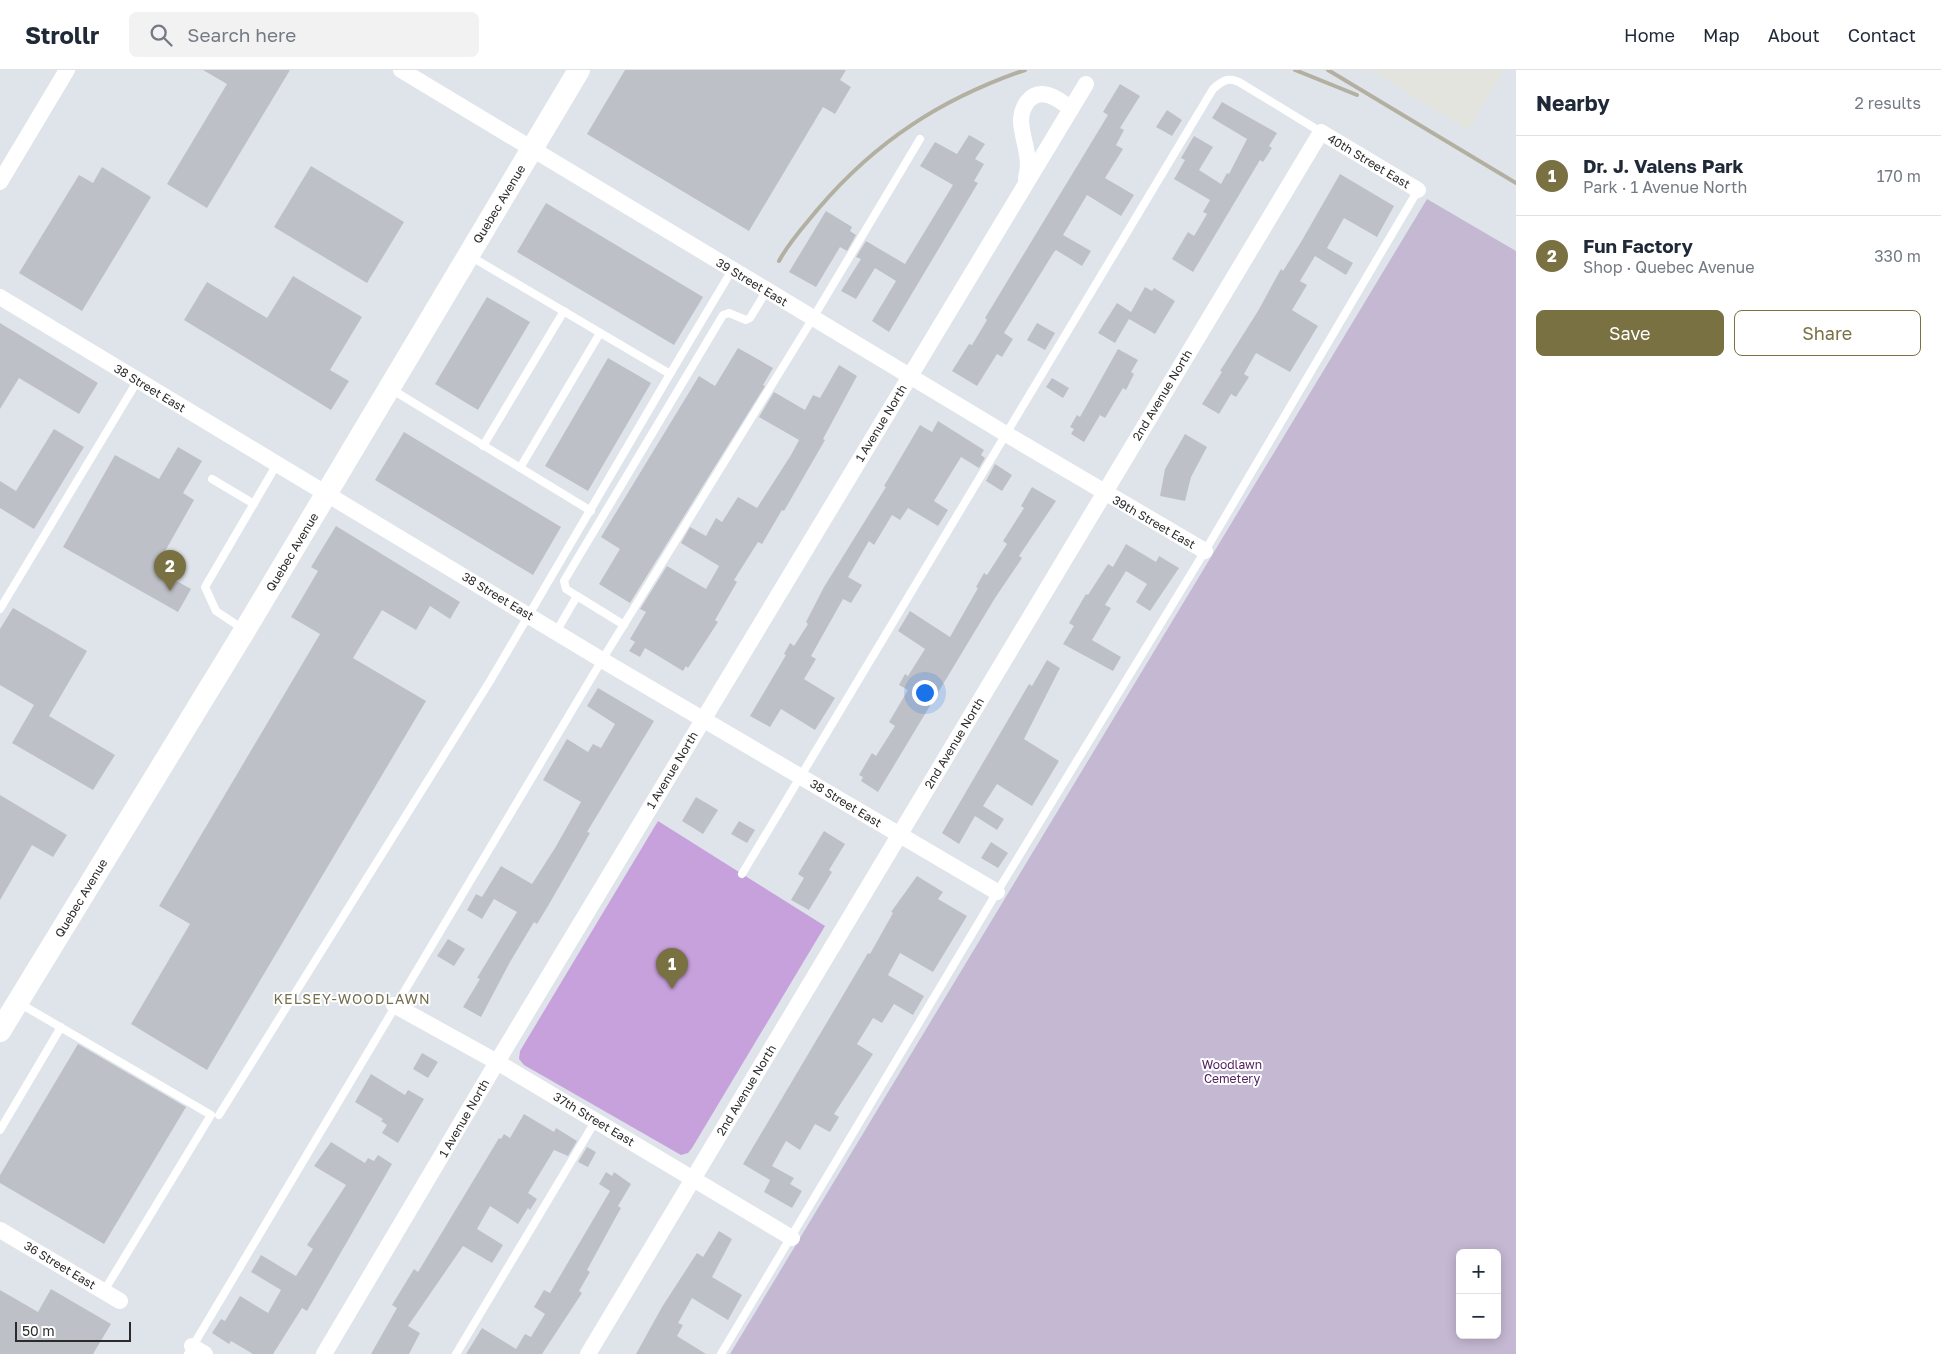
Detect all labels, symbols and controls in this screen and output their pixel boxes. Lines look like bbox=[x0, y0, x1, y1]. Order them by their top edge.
search box bbox=[129, 12, 479, 57]
text: Strollr bbox=[25, 20, 99, 49]
icon: search bbox=[147, 21, 175, 49]
text: Search here bbox=[187, 23, 296, 46]
text: Home bbox=[1624, 24, 1675, 46]
text: Map bbox=[1703, 24, 1740, 46]
text: About bbox=[1768, 24, 1820, 46]
text: Contact bbox=[1848, 24, 1916, 46]
text: Nearby bbox=[1536, 90, 1610, 116]
text: 2 results bbox=[1855, 93, 1921, 113]
street label: 40th Street East bbox=[1325, 130, 1413, 192]
text: Dr. J. Valens Park bbox=[1583, 154, 1744, 177]
street label: Quebec Avenue bbox=[470, 162, 528, 246]
text: 1 bbox=[1548, 166, 1556, 186]
text: 170 m bbox=[1877, 166, 1921, 186]
text: Park · 1 Avenue North bbox=[1583, 177, 1747, 197]
text: Fun Factory bbox=[1583, 234, 1693, 257]
text: 2 bbox=[1547, 246, 1557, 266]
text: 330 m bbox=[1874, 246, 1921, 266]
street label: 39 Street East bbox=[713, 255, 791, 309]
text: Shop · Quebec Avenue bbox=[1583, 257, 1754, 277]
button: Save bbox=[1536, 310, 1724, 356]
button: Share bbox=[1734, 310, 1921, 356]
street label: 2nd Avenue North bbox=[1129, 347, 1195, 443]
street label: 38 Street East bbox=[111, 361, 189, 415]
street label: 1 Avenue North bbox=[852, 382, 910, 464]
street label: 39th Street East bbox=[1110, 492, 1198, 552]
street label: Quebec Avenue bbox=[263, 510, 321, 594]
pin: 2 bbox=[154, 550, 186, 591]
street label: 38 Street East bbox=[459, 569, 537, 623]
your location bbox=[912, 680, 938, 706]
street label: 2nd Avenue North bbox=[921, 695, 987, 791]
street label: 1 Avenue North bbox=[643, 729, 701, 811]
street label: 38 Street East bbox=[807, 776, 885, 830]
street label: Quebec Avenue bbox=[52, 856, 110, 940]
pin: 1 bbox=[656, 948, 688, 989]
district label: KELSEY-WOODLAWN bbox=[273, 990, 431, 1007]
street label: 2nd Avenue North bbox=[713, 1042, 779, 1138]
park label: Woodlawn Cemetery bbox=[1202, 1057, 1262, 1086]
street label: 1 Avenue North bbox=[436, 1076, 492, 1160]
street label: 37th Street East bbox=[551, 1089, 638, 1149]
street label: 36 Street East bbox=[21, 1238, 99, 1292]
map controls bbox=[1456, 1249, 1501, 1339]
button: + bbox=[1456, 1249, 1501, 1294]
button: − bbox=[1456, 1294, 1501, 1339]
scale bar bbox=[15, 1319, 131, 1342]
text: 50 m bbox=[22, 1322, 55, 1339]

